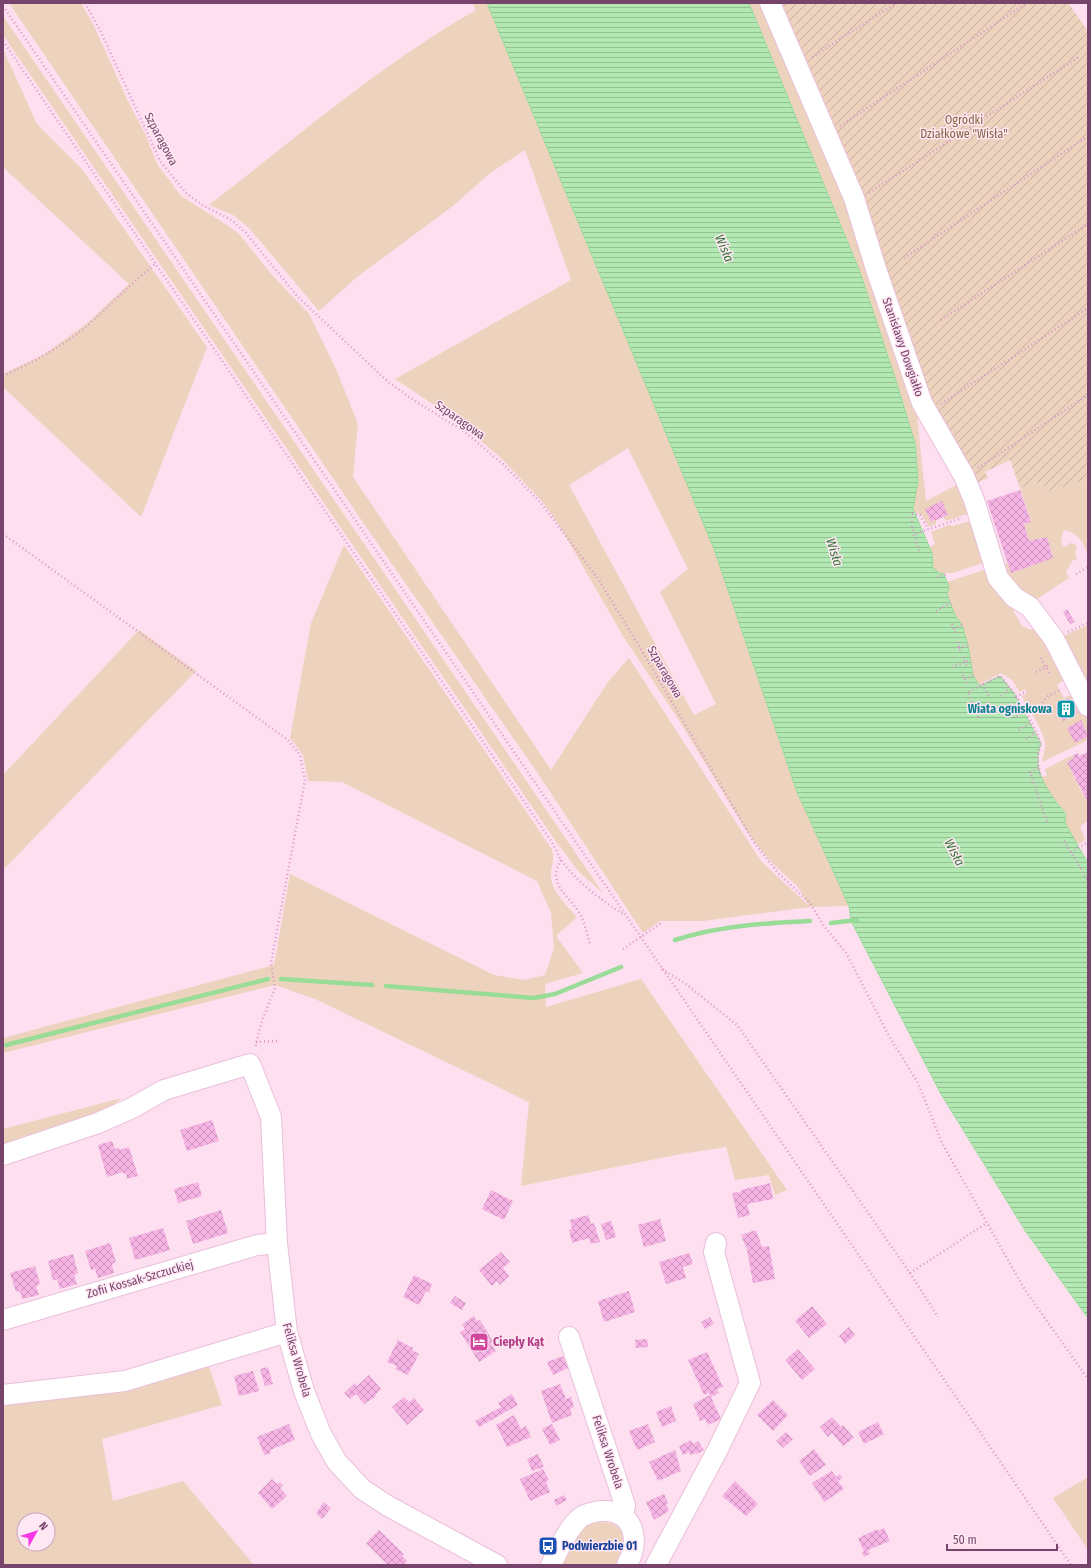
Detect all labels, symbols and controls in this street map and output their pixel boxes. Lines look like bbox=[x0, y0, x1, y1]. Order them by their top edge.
street label: Szparagowa bbox=[141, 110, 181, 168]
park label: Ogródki Działkowe "Wisła" bbox=[920, 113, 1008, 141]
water label: Wisła bbox=[712, 232, 737, 264]
street label: Stanisławy Dowgiałło bbox=[879, 296, 927, 398]
street label: Szparagowa bbox=[432, 398, 488, 442]
water label: Wisła bbox=[823, 536, 846, 568]
street label: Szparagowa bbox=[645, 644, 686, 701]
building icon: Wiata ogniskowa bbox=[1055, 698, 1077, 720]
place label: Wiata ogniskowa bbox=[968, 702, 1052, 716]
water label: Wisła bbox=[941, 836, 968, 869]
street label: Zofii Kossak-Szczuckiej bbox=[85, 1257, 195, 1301]
street label: Feliksa Wrobela bbox=[280, 1321, 314, 1399]
hotel icon: Ciepły Kąt bbox=[468, 1331, 490, 1353]
place label: Ciepły Kąt bbox=[493, 1335, 545, 1350]
street label: Feliksa Wrobela bbox=[590, 1413, 627, 1491]
north arrow bbox=[16, 1512, 56, 1552]
text: N bbox=[36, 1519, 51, 1533]
scale bar bbox=[947, 1526, 1057, 1552]
text: 50 m bbox=[953, 1533, 977, 1547]
bus stop icon: Podwierzbie 01 bbox=[537, 1535, 559, 1557]
place label: Podwierzbie 01 bbox=[562, 1539, 637, 1553]

